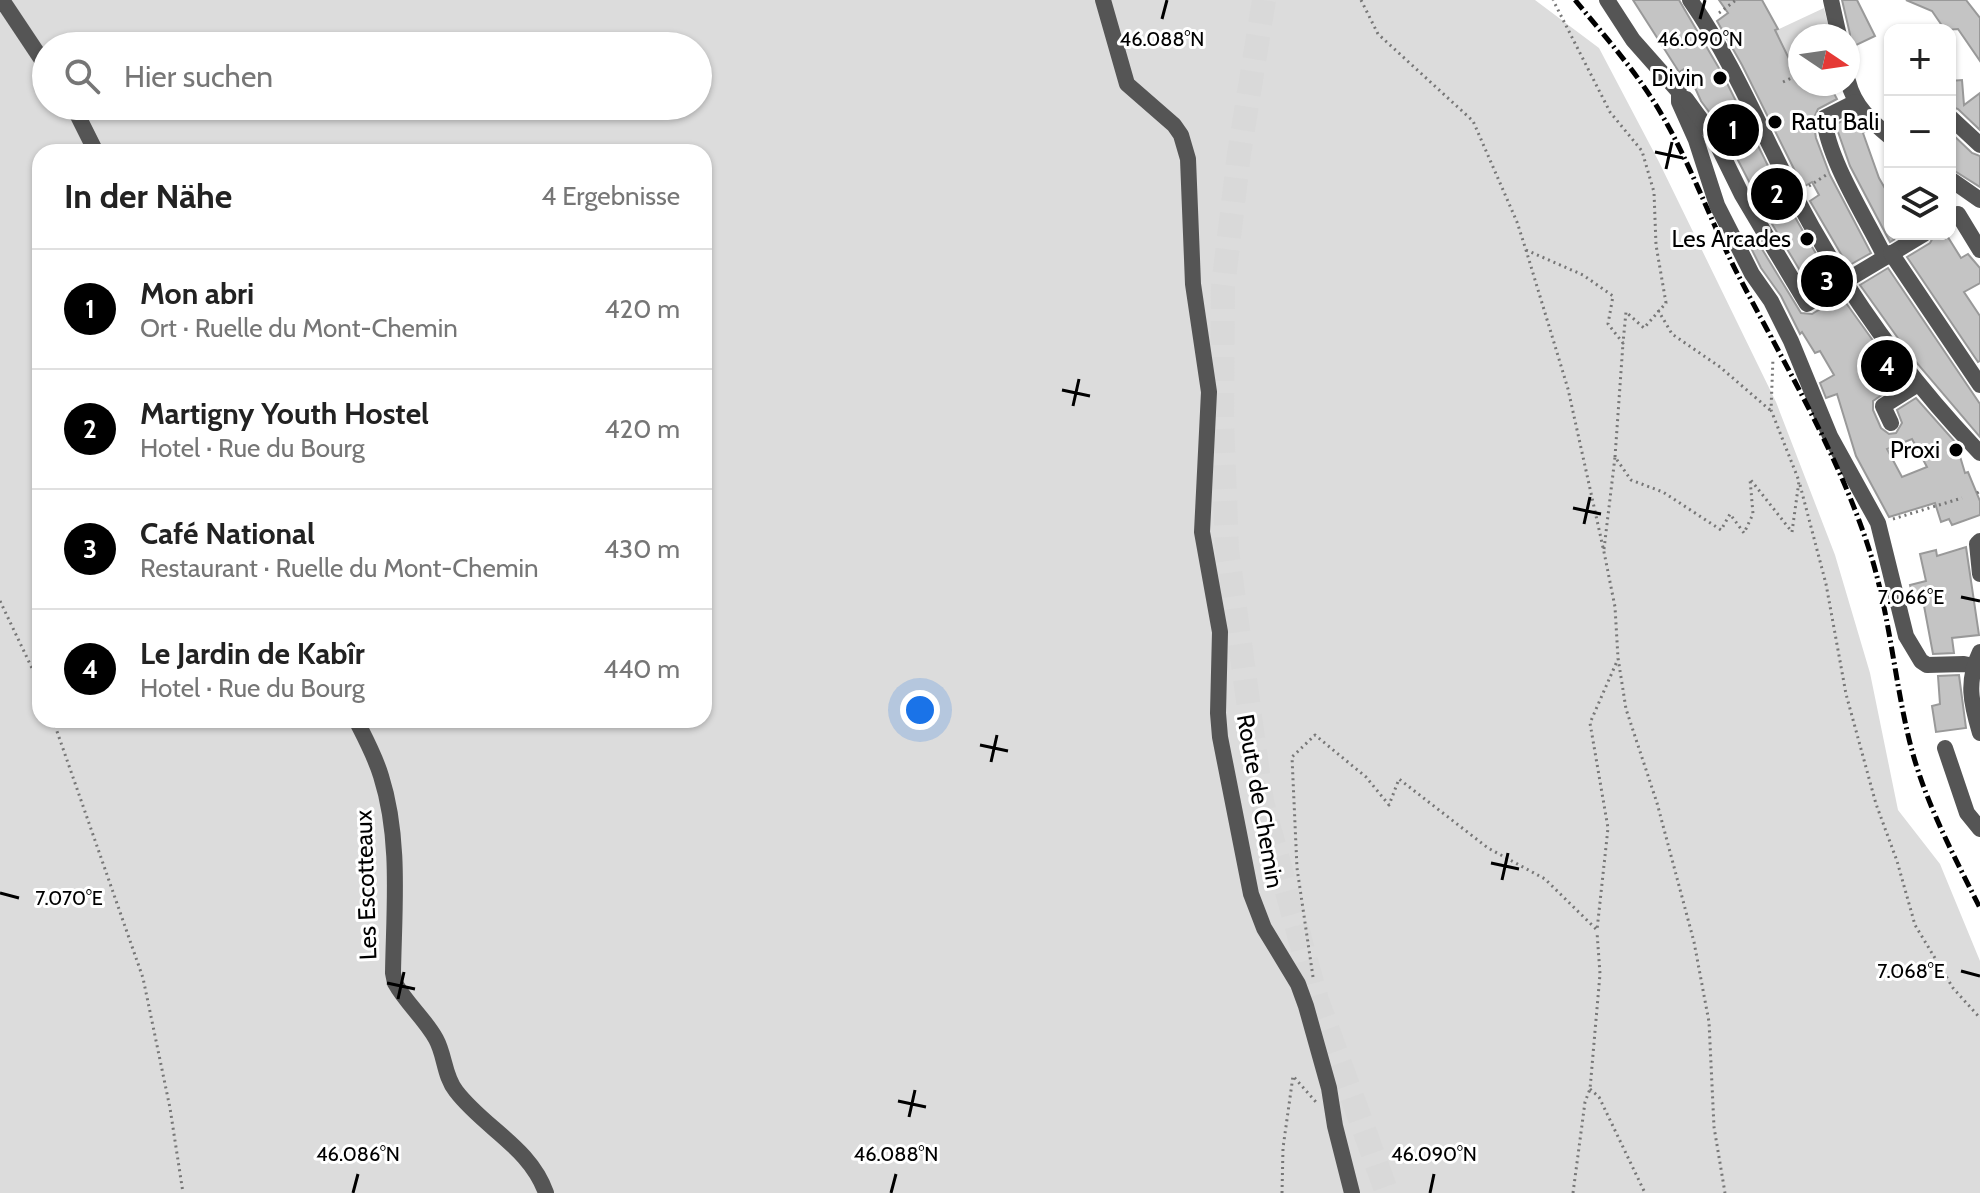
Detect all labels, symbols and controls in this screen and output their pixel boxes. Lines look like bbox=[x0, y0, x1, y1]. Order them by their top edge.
north arrow bbox=[1788, 24, 1860, 96]
map controls bbox=[1884, 24, 1956, 240]
button: + bbox=[1884, 24, 1956, 96]
text: 46.088°N bbox=[1120, 27, 1204, 51]
text: 46.090°N bbox=[1657, 27, 1743, 51]
search box bbox=[32, 32, 712, 120]
icon: search bbox=[60, 54, 104, 98]
text: Hier suchen bbox=[124, 58, 273, 95]
place label: Divin bbox=[1651, 63, 1704, 92]
marker: Divin bbox=[1711, 69, 1729, 87]
button: − bbox=[1884, 96, 1956, 168]
pin: 1 bbox=[1707, 100, 1759, 160]
place label: Ratu Bali bbox=[1791, 107, 1879, 136]
marker: Ratu Bali bbox=[1766, 113, 1784, 131]
pin: 2 bbox=[1751, 164, 1803, 224]
button: layers bbox=[1884, 168, 1956, 240]
text: In der Nähe bbox=[64, 175, 232, 217]
text: 4 Ergebnisse bbox=[541, 180, 680, 212]
place label: Les Arcades bbox=[1672, 224, 1791, 253]
marker: Les Arcades bbox=[1798, 230, 1816, 248]
pin: 3 bbox=[1801, 251, 1853, 311]
text: Mon abri bbox=[140, 275, 254, 312]
text: 1 bbox=[85, 293, 95, 325]
text: 420 m bbox=[605, 293, 680, 325]
text: Ort · Ruelle du Mont-Chemin bbox=[140, 312, 458, 344]
pin: 4 bbox=[1861, 336, 1913, 396]
text: Martigny Youth Hostel bbox=[140, 395, 429, 432]
text: 2 bbox=[83, 413, 97, 445]
text: 420 m bbox=[605, 413, 680, 445]
text: Hotel · Rue du Bourg bbox=[140, 432, 365, 464]
place label: Proxi bbox=[1890, 435, 1940, 464]
marker: Proxi bbox=[1947, 441, 1965, 459]
text: Café National bbox=[140, 515, 315, 552]
text: 3 bbox=[83, 533, 97, 565]
text: 430 m bbox=[604, 533, 680, 565]
text: Restaurant · Ruelle du Mont-Chemin bbox=[140, 552, 539, 584]
text: 7.066°E bbox=[1878, 585, 1944, 609]
text: Le Jardin de Kabîr bbox=[140, 635, 365, 672]
text: 4 bbox=[82, 653, 98, 685]
text: 440 m bbox=[603, 653, 680, 685]
text: Hotel · Rue du Bourg bbox=[140, 672, 365, 704]
your location bbox=[900, 690, 940, 730]
street label: Route de Chemin bbox=[1231, 712, 1290, 890]
street label: Les Escotteaux bbox=[348, 809, 383, 961]
text: 7.070°E bbox=[35, 886, 103, 910]
text: 7.068°E bbox=[1877, 959, 1945, 983]
text: 46.086°N bbox=[316, 1142, 400, 1166]
text: 46.088°N bbox=[854, 1142, 938, 1166]
text: 46.090°N bbox=[1391, 1142, 1477, 1166]

